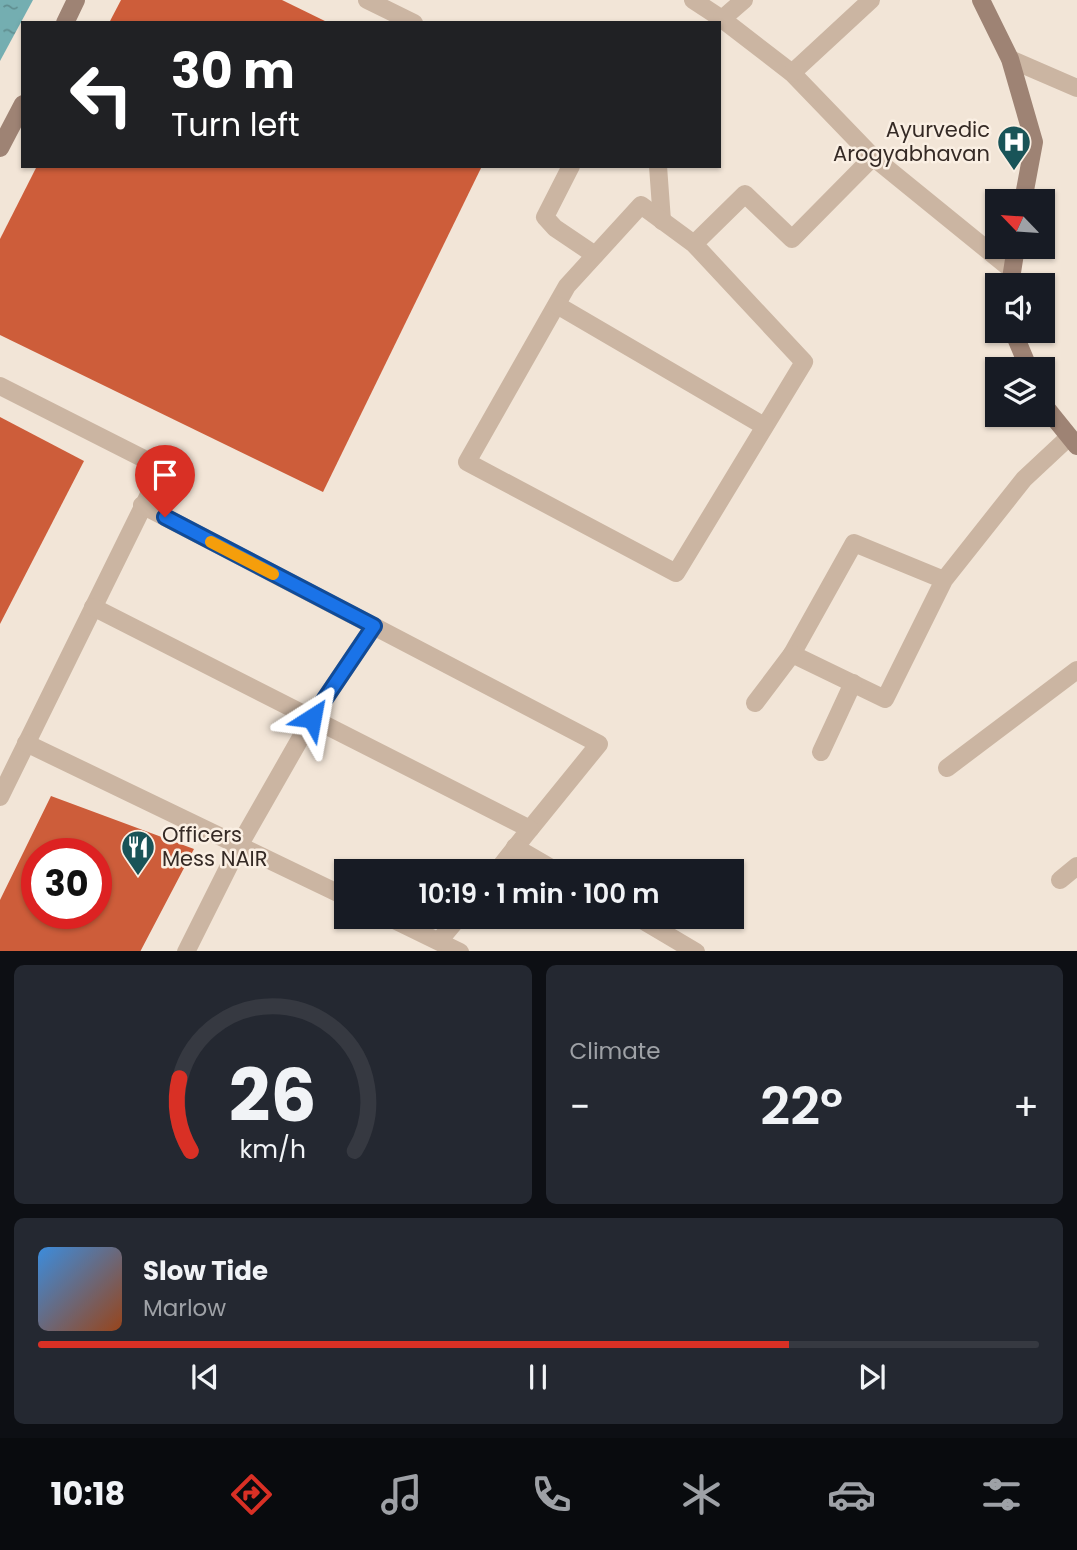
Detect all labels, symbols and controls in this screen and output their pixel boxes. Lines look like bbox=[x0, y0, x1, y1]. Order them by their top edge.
text: 30 m bbox=[171, 37, 295, 105]
icon: left bbox=[56, 49, 147, 140]
text: Turn left bbox=[171, 102, 300, 147]
place label: Ayurvedic Arogyabhavan bbox=[833, 115, 990, 168]
hospital icon: Ayurvedic Arogyabhavan bbox=[995, 123, 1033, 172]
north arrow bbox=[985, 189, 1055, 259]
map controls bbox=[985, 189, 1055, 427]
button: sound bbox=[985, 273, 1055, 343]
button: layers bbox=[985, 357, 1055, 427]
pin bbox=[135, 445, 195, 517]
icon: arrive bbox=[146, 456, 184, 494]
position arrow bbox=[275, 681, 349, 755]
place label: Officers Mess NAIR bbox=[162, 820, 267, 873]
restaurant icon: Officers Mess NAIR bbox=[119, 828, 157, 877]
speed limit sign: 30 bbox=[21, 838, 112, 929]
text: 10:19 · 1 min · 100 m bbox=[418, 876, 660, 912]
text: Climate bbox=[570, 1035, 660, 1067]
text: 26 bbox=[229, 1045, 317, 1146]
text: 22° bbox=[760, 1070, 843, 1143]
text: − bbox=[570, 1080, 590, 1133]
text: + bbox=[1013, 1080, 1039, 1133]
text: km/h bbox=[239, 1131, 306, 1166]
text: Slow Tide bbox=[143, 1253, 268, 1289]
text: Marlow bbox=[143, 1292, 226, 1324]
icon: previous bbox=[186, 1358, 224, 1396]
icon: pause bbox=[519, 1358, 557, 1396]
icon: next bbox=[853, 1358, 891, 1396]
icon: directions bbox=[227, 1470, 276, 1519]
icon: music bbox=[377, 1470, 426, 1519]
icon: phone bbox=[527, 1470, 576, 1519]
icon: climate bbox=[677, 1470, 726, 1519]
icon: car bbox=[827, 1470, 876, 1519]
icon: filters bbox=[977, 1470, 1026, 1519]
text: 10:18 bbox=[51, 1471, 125, 1516]

